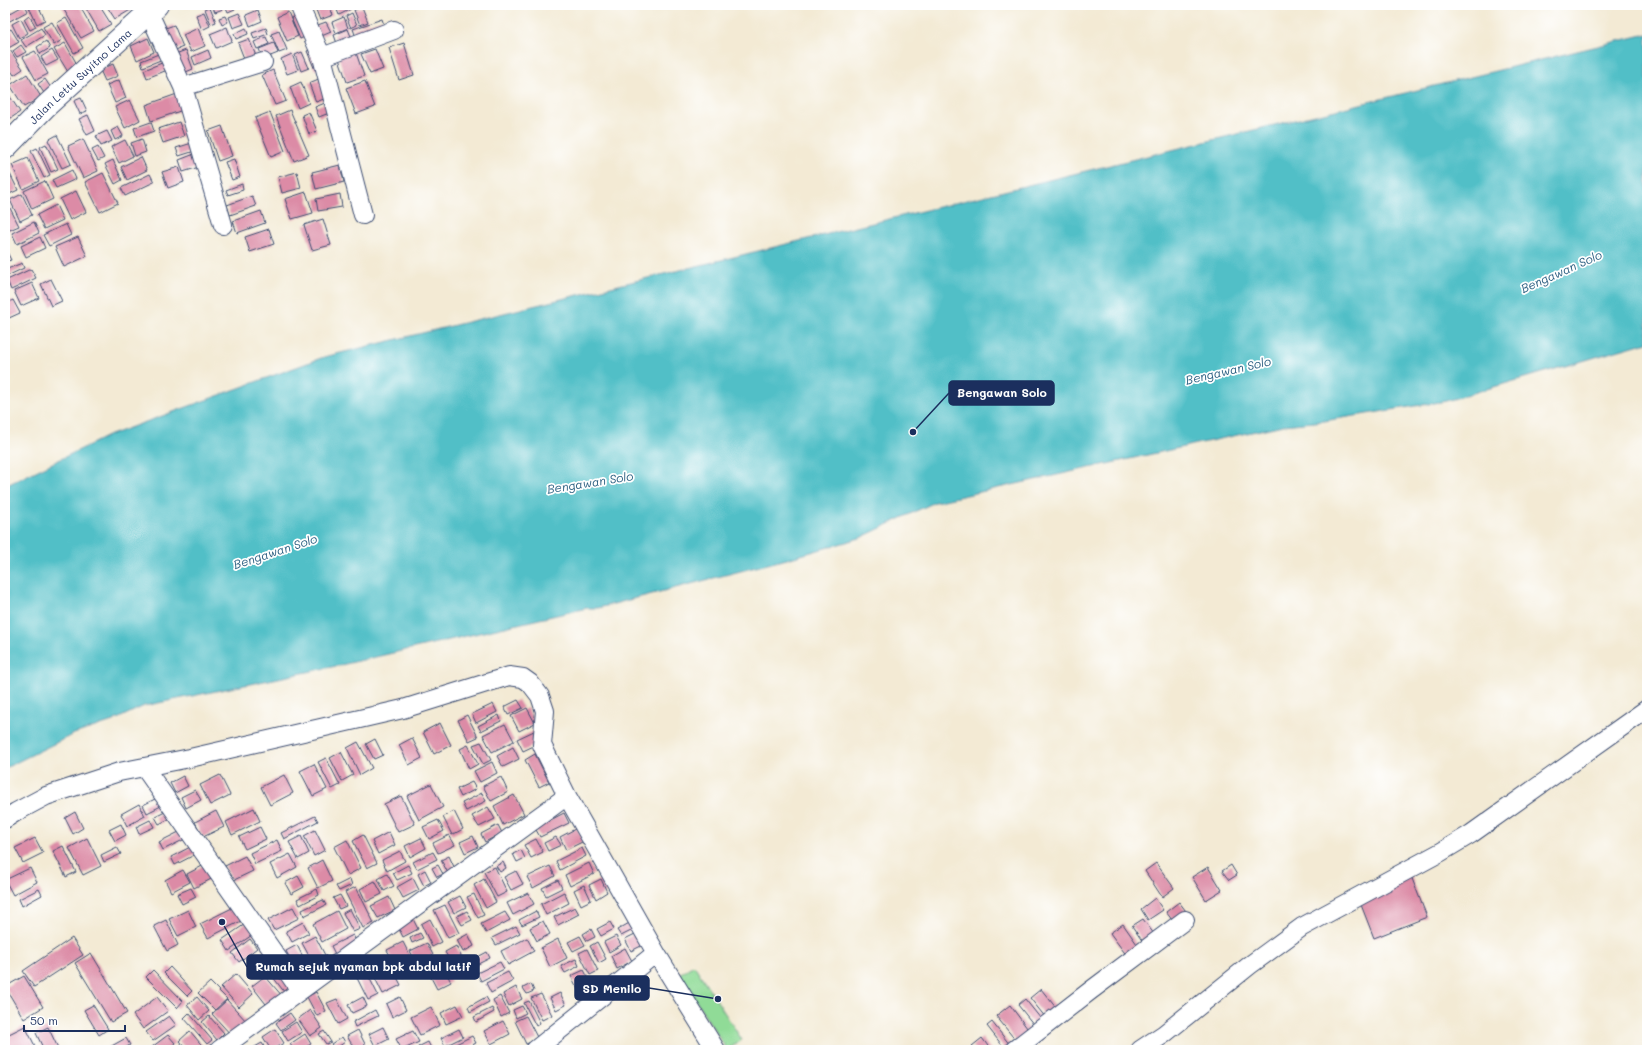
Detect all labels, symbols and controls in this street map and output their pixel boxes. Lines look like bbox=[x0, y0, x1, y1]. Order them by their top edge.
street label: Jalan Lettu Suyitno Lama bbox=[25, 25, 134, 127]
water label: Bengawan Solo bbox=[1518, 246, 1604, 296]
water label: Bengawan Solo bbox=[1184, 352, 1272, 388]
callout: Bengawan Solo bbox=[949, 381, 1054, 405]
text: Bengawan Solo bbox=[957, 384, 1047, 400]
water label: Bengawan Solo bbox=[546, 467, 634, 497]
water label: Bengawan Solo bbox=[231, 530, 319, 572]
callout: Rumah sejuk nyaman bpk abdul latif bbox=[247, 955, 479, 979]
text: Rumah sejuk nyaman bpk abdul latif bbox=[255, 958, 472, 974]
callout: SD Menilo bbox=[575, 976, 649, 1000]
text: SD Menilo bbox=[583, 980, 641, 996]
scale bar bbox=[24, 1007, 125, 1033]
text: 50 m bbox=[30, 1012, 58, 1028]

